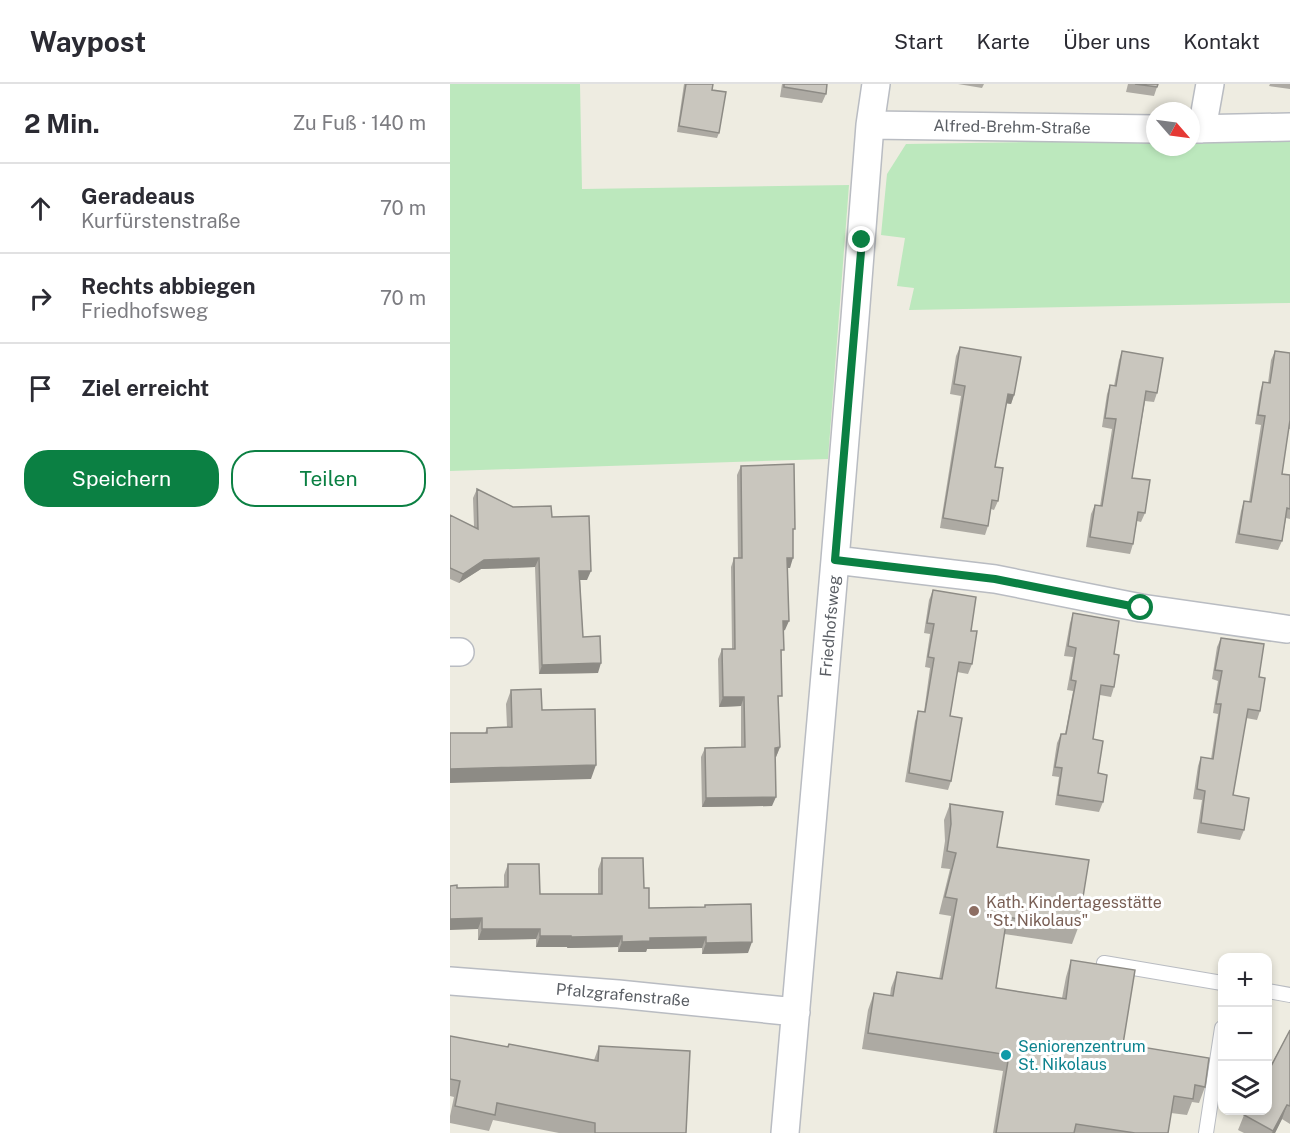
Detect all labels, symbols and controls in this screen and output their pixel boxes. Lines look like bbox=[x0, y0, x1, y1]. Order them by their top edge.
text: Waypost bbox=[30, 25, 146, 58]
text: Start bbox=[894, 29, 943, 54]
text: Karte bbox=[976, 29, 1030, 54]
text: Über uns bbox=[1063, 29, 1150, 54]
text: Kontakt bbox=[1183, 29, 1260, 54]
north arrow bbox=[1146, 102, 1200, 156]
text: 2 Min. bbox=[24, 108, 100, 139]
text: Zu Fuß · 140 m bbox=[292, 111, 426, 135]
street label: Alfred-Brehm-Straße bbox=[933, 116, 1091, 138]
text: Geradeaus bbox=[81, 183, 195, 209]
icon: ahead bbox=[24, 192, 57, 225]
text: 70 m bbox=[380, 196, 426, 220]
text: Kurfürstenstraße bbox=[81, 209, 241, 233]
route end bbox=[848, 226, 874, 252]
text: Rechts abbiegen bbox=[81, 273, 256, 299]
icon: right bbox=[24, 282, 57, 315]
text: 70 m bbox=[380, 286, 426, 310]
text: Friedhofsweg bbox=[81, 299, 208, 323]
icon: arrive bbox=[24, 372, 57, 405]
text: Ziel erreicht bbox=[81, 375, 209, 401]
button: Speichern bbox=[24, 450, 219, 507]
button: Teilen bbox=[231, 450, 426, 507]
street label: Friedhofsweg bbox=[816, 574, 844, 678]
route start bbox=[1127, 594, 1153, 620]
place label: Kath. Kindertagesstätte "St. Nikolaus" bbox=[986, 893, 1162, 930]
marker: Kath. Kindertagesstätte "St. Nikolaus" bbox=[967, 904, 981, 918]
map controls bbox=[1218, 953, 1272, 1115]
button: + bbox=[1218, 953, 1272, 1007]
street label: Pfalzgrafenstraße bbox=[555, 980, 691, 1010]
button: − bbox=[1218, 1007, 1272, 1061]
place label: Seniorenzentrum St. Nikolaus bbox=[1018, 1037, 1146, 1074]
marker: Seniorenzentrum St. Nikolaus bbox=[999, 1048, 1013, 1062]
button: layers bbox=[1218, 1061, 1272, 1115]

